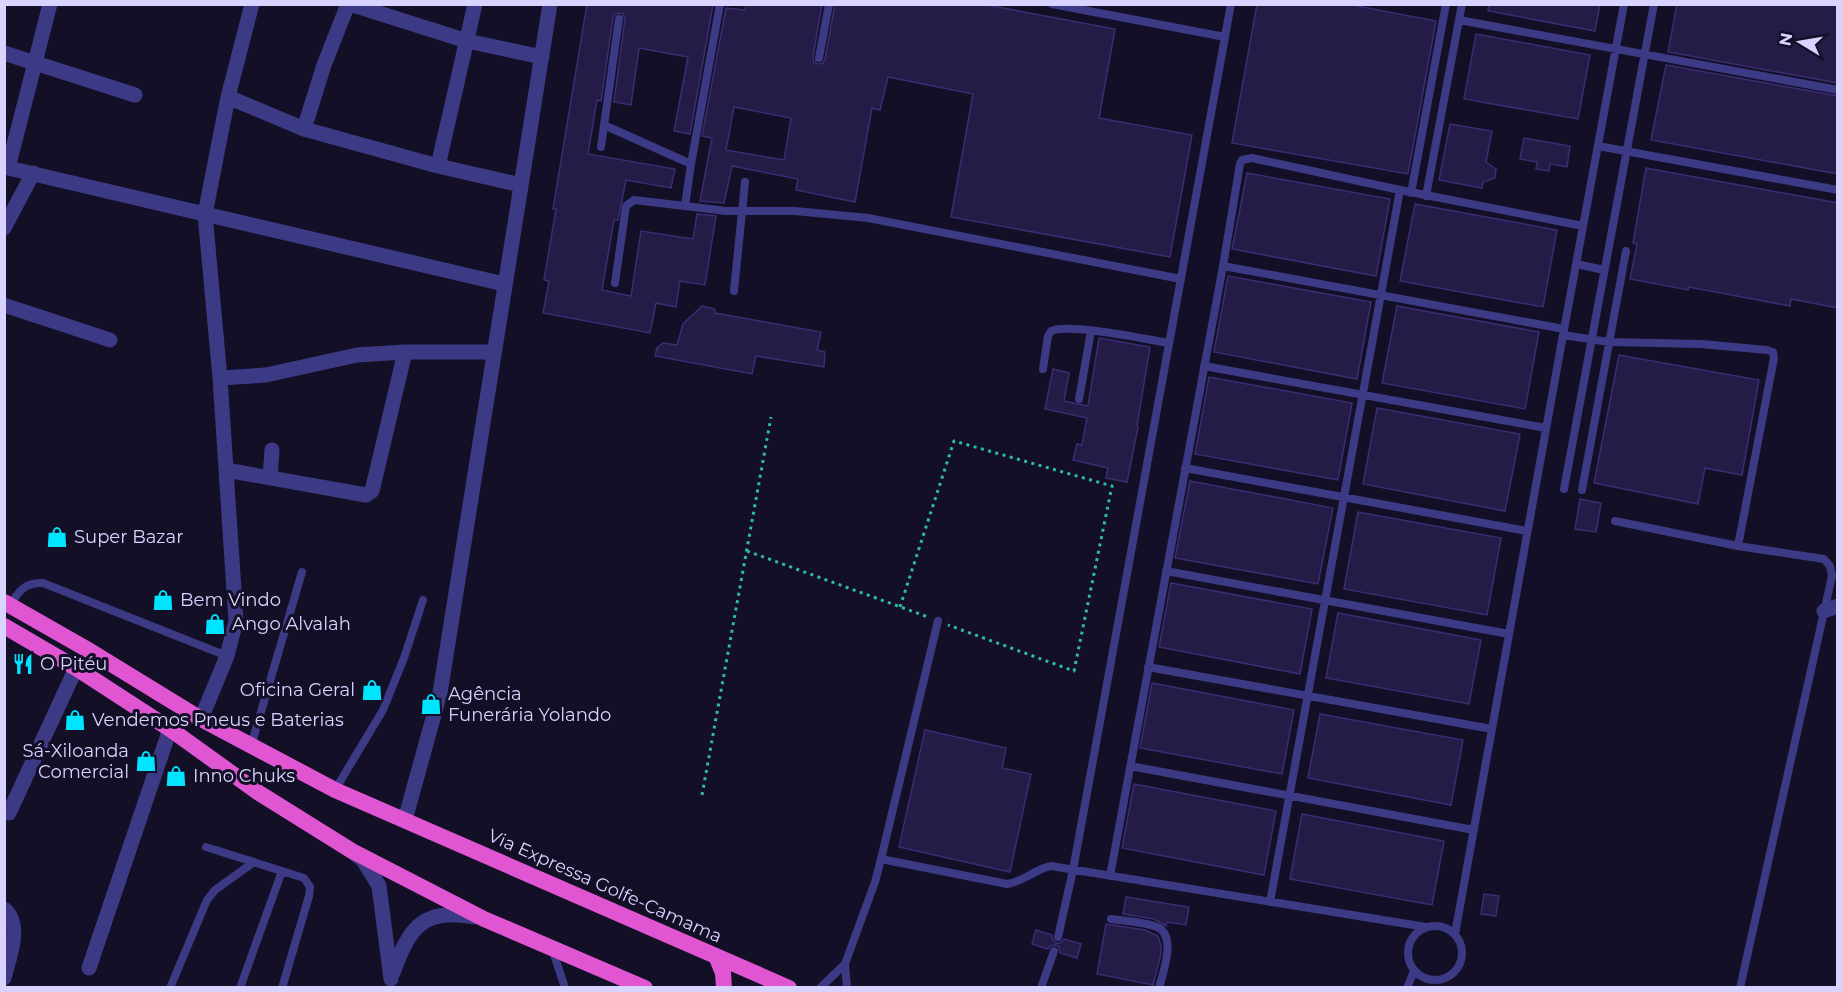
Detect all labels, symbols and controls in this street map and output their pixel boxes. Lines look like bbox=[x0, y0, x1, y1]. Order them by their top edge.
north arrow bbox=[1770, 12, 1830, 72]
text: N bbox=[1775, 31, 1796, 47]
shop icon: Super Bazar bbox=[45, 525, 69, 549]
place label: Super Bazar bbox=[74, 526, 183, 548]
shop icon: Bem Vindo bbox=[151, 588, 175, 612]
place label: Bem Vindo bbox=[180, 589, 281, 611]
shop icon: Ango Alvalah bbox=[203, 612, 227, 636]
place label: Ango Alvalah bbox=[232, 613, 351, 635]
restaurant icon: O Pitéu bbox=[11, 652, 35, 676]
place label: O Pitéu bbox=[40, 653, 107, 675]
shop icon: Oficina Geral bbox=[360, 678, 384, 702]
place label: Oficina Geral bbox=[240, 679, 355, 701]
place label: Agência Funerária Yolando bbox=[448, 683, 611, 726]
shop icon: Agência Funerária Yolando bbox=[419, 692, 443, 716]
shop icon: Vendemos Pneus e Baterias bbox=[63, 708, 87, 732]
place label: Vendemos Pneus e Baterias bbox=[92, 709, 344, 731]
place label: Sá-Xiloanda Comercial bbox=[22, 740, 129, 783]
shop icon: Sá-Xiloanda Comercial bbox=[134, 749, 158, 773]
shop icon: Inno Chuks bbox=[164, 764, 188, 788]
place label: Inno Chuks bbox=[193, 765, 295, 787]
street label: Via Expressa Golfe-Camama bbox=[485, 824, 725, 948]

